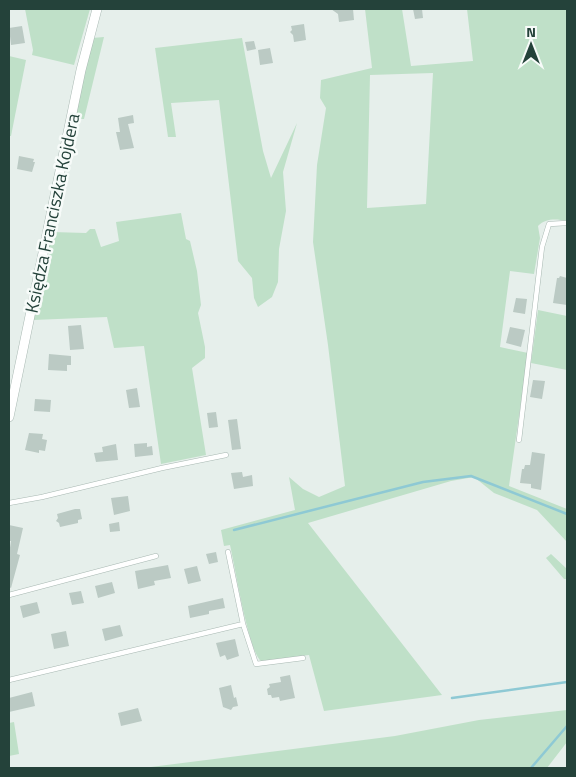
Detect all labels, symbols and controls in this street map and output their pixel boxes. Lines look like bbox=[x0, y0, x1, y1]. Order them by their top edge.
north arrow bbox=[506, 20, 556, 70]
text: N bbox=[526, 21, 536, 42]
street label: Księdza Franciszka Kojdera bbox=[18, 111, 86, 315]

